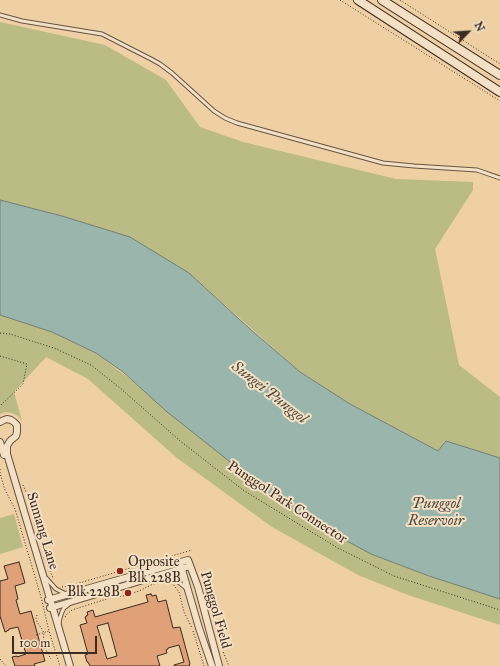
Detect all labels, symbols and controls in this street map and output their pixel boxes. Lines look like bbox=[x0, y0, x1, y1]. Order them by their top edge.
north arrow bbox=[448, 12, 488, 52]
text: N bbox=[471, 20, 487, 34]
water label: Sungei Punggol bbox=[228, 358, 310, 428]
street label: Punggol Park Connector bbox=[224, 458, 350, 548]
street label: Sumang Lane bbox=[22, 490, 62, 572]
water label: Punggol Reservoir bbox=[408, 495, 464, 530]
place label: Opposite Blk 228B bbox=[128, 555, 181, 588]
marker: Opposite Blk 228B bbox=[115, 566, 125, 576]
street label: Punggol Field bbox=[196, 569, 234, 651]
place label: Blk 228B bbox=[67, 585, 120, 601]
marker: Blk 228B bbox=[123, 588, 133, 598]
scale bar bbox=[14, 628, 99, 654]
text: 100 m bbox=[19, 636, 50, 650]

